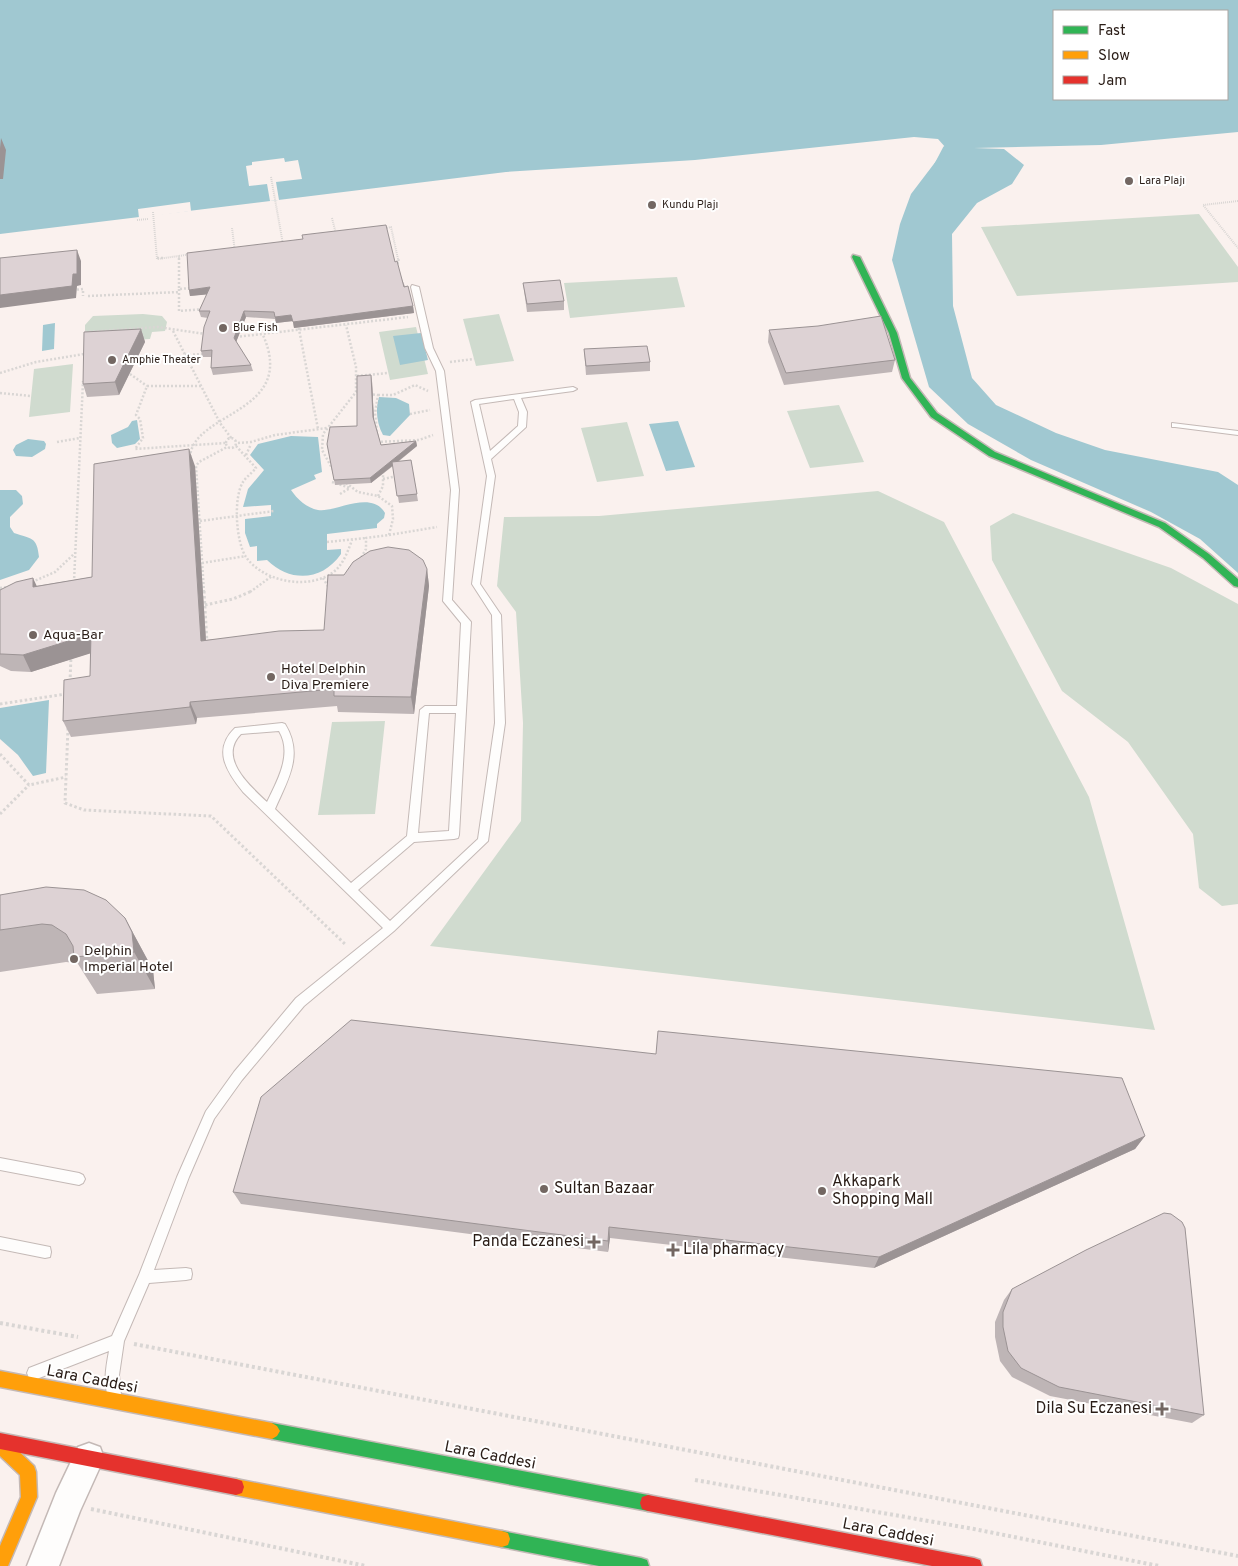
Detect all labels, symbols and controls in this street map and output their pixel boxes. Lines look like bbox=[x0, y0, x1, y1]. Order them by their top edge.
legend bbox=[1053, 10, 1228, 100]
text: Fast bbox=[1098, 22, 1126, 41]
text: Slow bbox=[1098, 47, 1130, 66]
text: Jam bbox=[1098, 72, 1127, 91]
place label: Lara Plajı bbox=[1139, 174, 1185, 188]
marker: Lara Plajı bbox=[1123, 175, 1135, 187]
place label: Kundu Plajı bbox=[662, 198, 718, 212]
marker: Kundu Plajı bbox=[646, 199, 658, 211]
place label: Blue Fish bbox=[233, 321, 278, 335]
marker: Blue Fish bbox=[217, 322, 229, 334]
place label: Amphie Theater bbox=[122, 353, 202, 367]
marker: Amphie Theater bbox=[106, 354, 118, 366]
place label: Aqua-Bar bbox=[43, 627, 104, 644]
marker: Aqua-Bar bbox=[27, 629, 39, 641]
place label: Hotel Delphin Diva Premiere bbox=[281, 661, 369, 694]
marker: Hotel Delphin Diva Premiere bbox=[265, 671, 277, 683]
place label: Delphin Imperial Hotel bbox=[84, 943, 173, 976]
marker: Delphin Imperial Hotel bbox=[68, 953, 80, 965]
place label: Akkapark Shopping Mall bbox=[832, 1172, 933, 1210]
place label: Sultan Bazaar bbox=[554, 1179, 655, 1199]
marker: Sultan Bazaar bbox=[538, 1183, 550, 1195]
marker: Akkapark Shopping Mall bbox=[816, 1185, 828, 1197]
place label: Panda Eczanesi bbox=[472, 1232, 584, 1252]
marker: Panda Eczanesi bbox=[588, 1236, 600, 1248]
place label: Lila pharmacy bbox=[683, 1240, 784, 1260]
marker: Lila pharmacy bbox=[667, 1244, 679, 1256]
street label: Lara Caddesi bbox=[45, 1361, 139, 1399]
place label: Dila Su Eczanesi bbox=[1035, 1399, 1152, 1419]
marker: Dila Su Eczanesi bbox=[1156, 1403, 1168, 1415]
street label: Lara Caddesi bbox=[443, 1437, 537, 1475]
street label: Lara Caddesi bbox=[841, 1514, 935, 1552]

